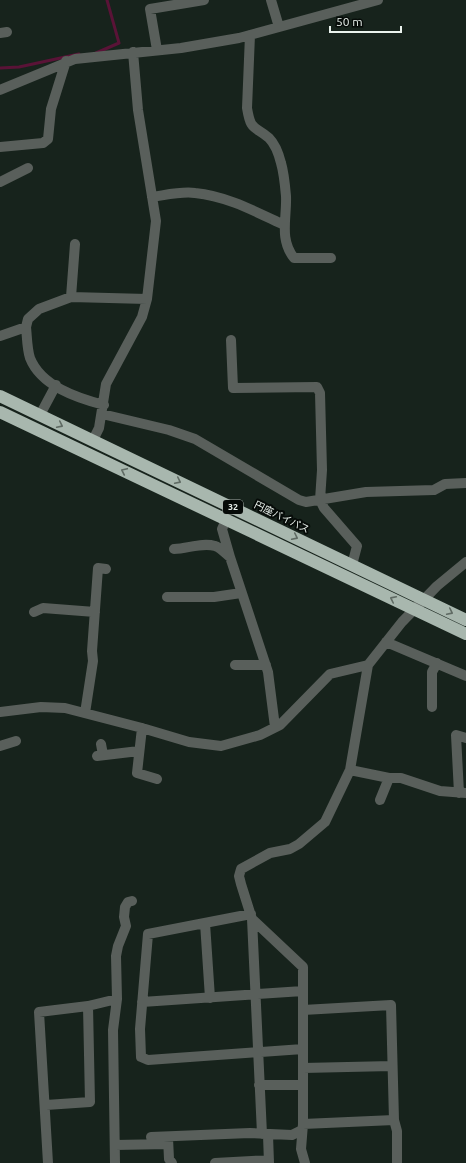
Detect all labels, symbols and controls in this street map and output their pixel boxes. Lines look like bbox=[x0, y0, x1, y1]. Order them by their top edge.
scale bar bbox=[330, 8, 401, 34]
text: 50 m bbox=[336, 15, 363, 28]
one-way arrow bbox=[56, 420, 64, 428]
one-way arrow bbox=[121, 468, 128, 476]
one-way arrow bbox=[173, 476, 181, 484]
street label: 円座バイパス bbox=[253, 499, 311, 535]
road number: 32 bbox=[223, 500, 243, 514]
one-way arrow bbox=[291, 532, 298, 540]
one-way arrow bbox=[390, 596, 397, 604]
one-way arrow bbox=[446, 607, 453, 615]

